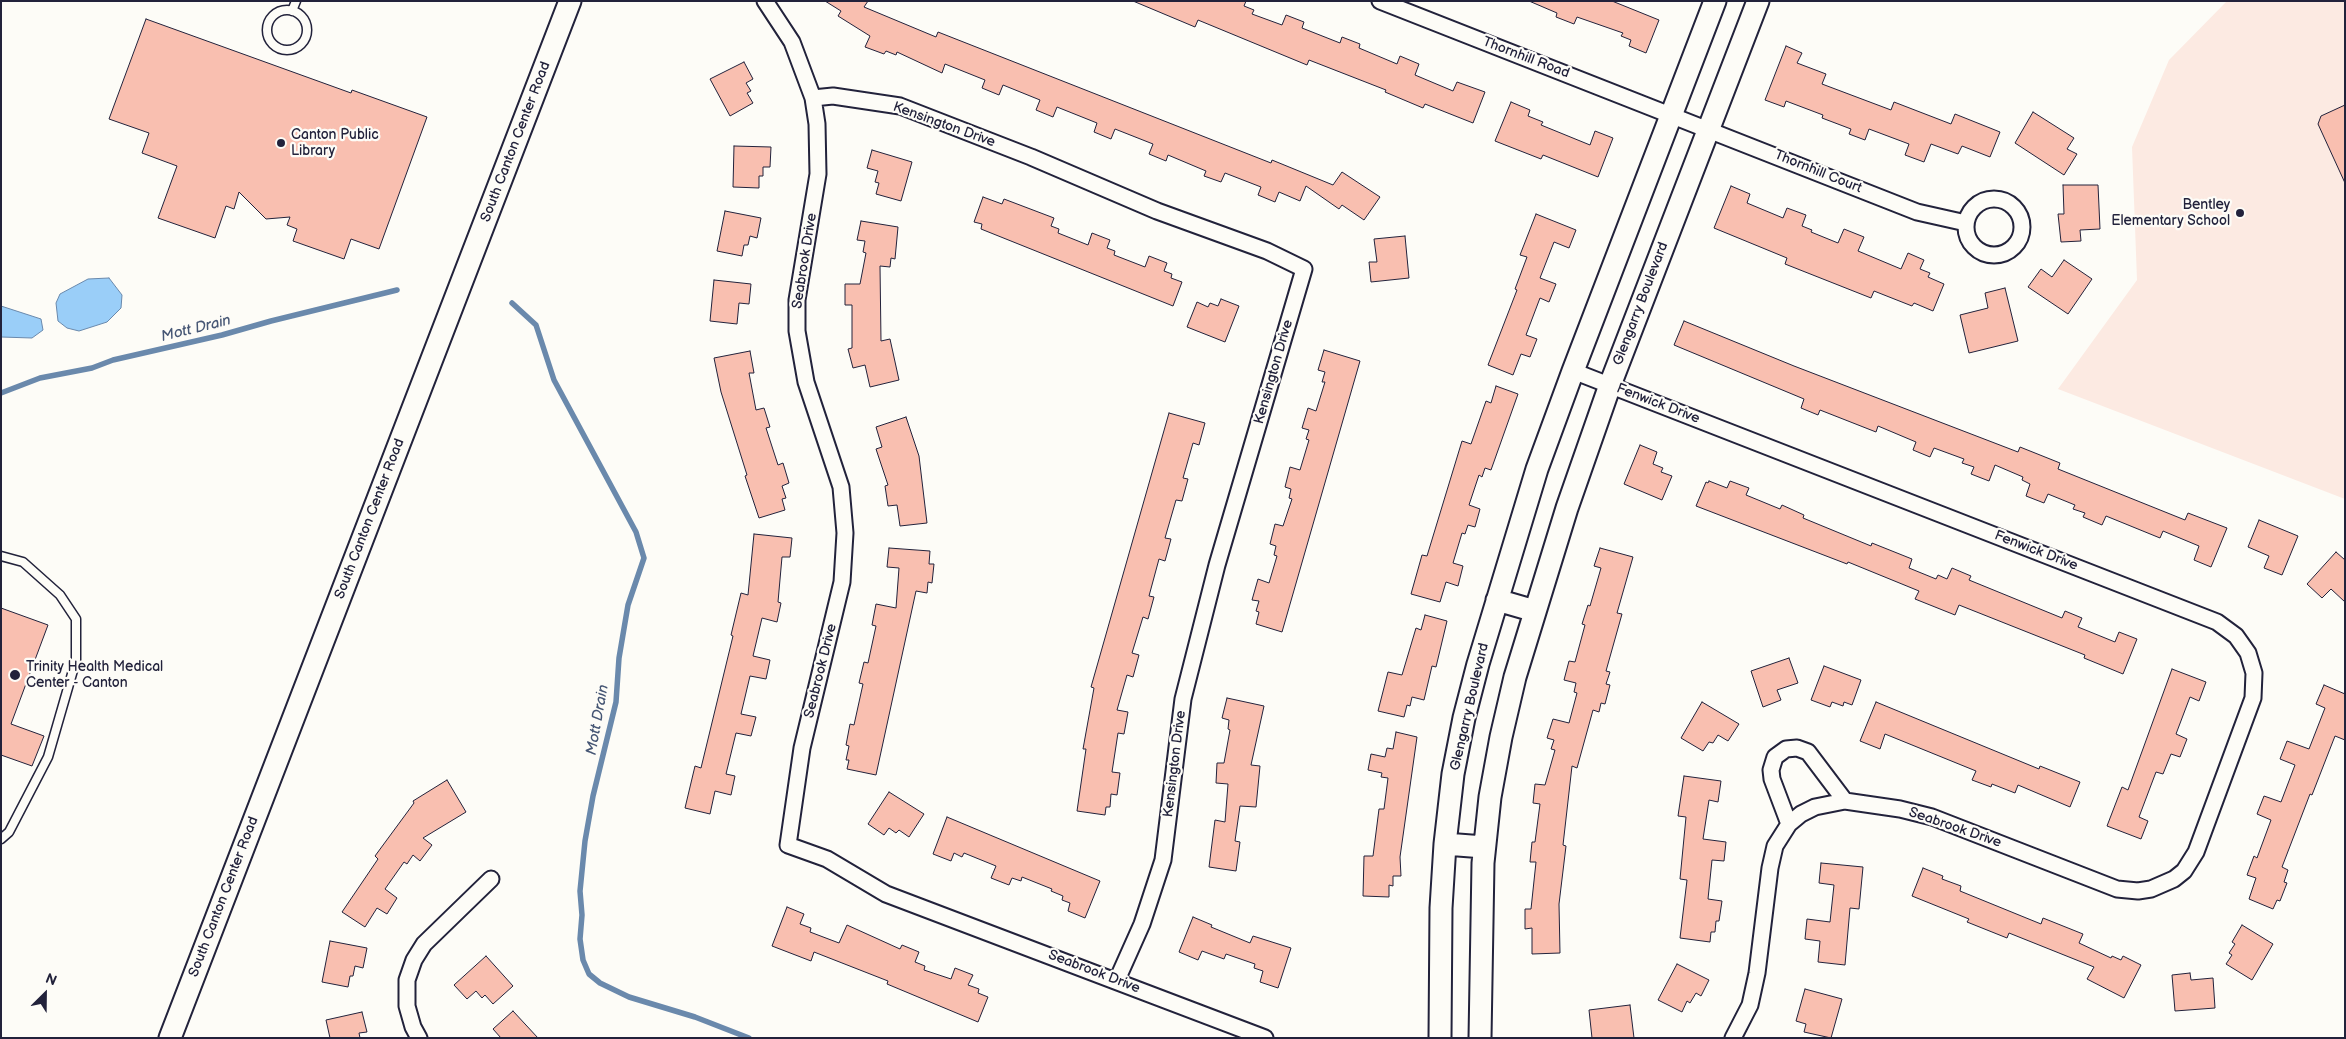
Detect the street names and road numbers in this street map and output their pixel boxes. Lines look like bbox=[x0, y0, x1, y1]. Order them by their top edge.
street label: Thornhill Road bbox=[1480, 34, 1572, 82]
street label: South Canton Center Road bbox=[478, 60, 554, 224]
street label: Kensington Drive bbox=[891, 99, 997, 151]
street label: Thornhill Court bbox=[1772, 147, 1864, 197]
street label: Seabrook Drive bbox=[789, 212, 821, 310]
street label: Glengarry Boulevard bbox=[1610, 240, 1672, 368]
street label: Kensington Drive bbox=[1251, 318, 1297, 426]
street label: Fenwick Drive bbox=[1614, 380, 1702, 428]
street label: South Canton Center Road bbox=[332, 437, 408, 601]
street label: Fenwick Drive bbox=[1992, 527, 2080, 575]
street label: Seabrook Drive bbox=[801, 622, 841, 720]
street label: Glengarry Boulevard bbox=[1447, 642, 1493, 772]
street label: Kensington Drive bbox=[1160, 710, 1190, 818]
street label: Seabrook Drive bbox=[1906, 804, 2004, 852]
street label: South Canton Center Road bbox=[186, 815, 262, 979]
street label: Seabrook Drive bbox=[1046, 947, 1142, 997]

